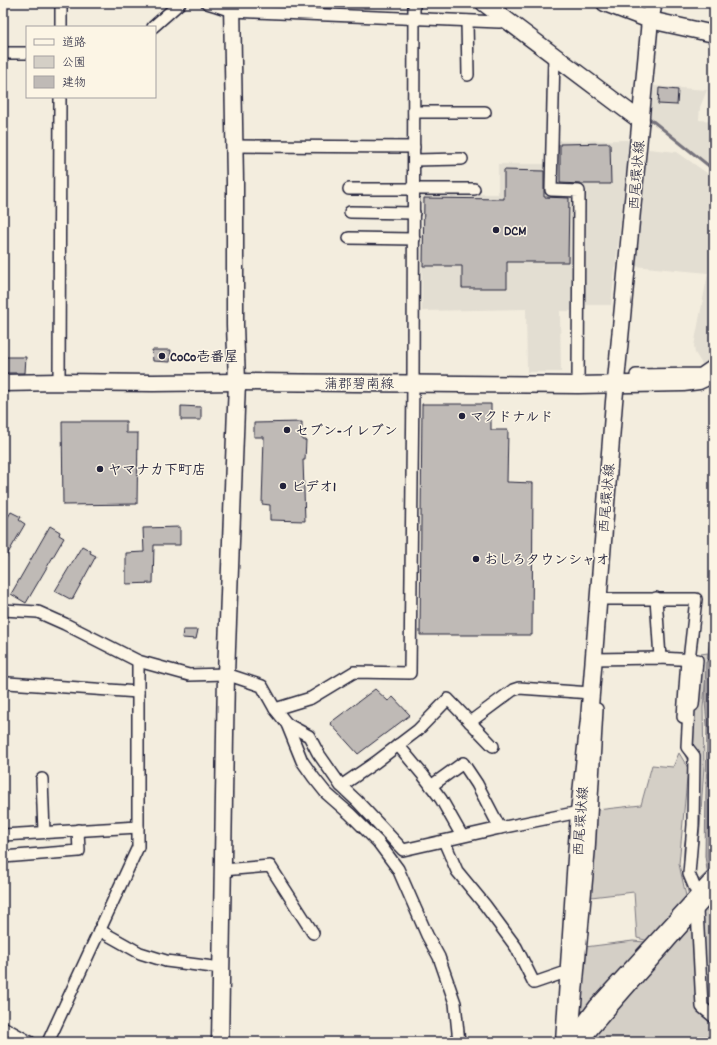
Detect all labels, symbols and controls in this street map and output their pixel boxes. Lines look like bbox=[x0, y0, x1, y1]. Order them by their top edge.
legend bbox=[26, 26, 156, 98]
text: 道路 bbox=[62, 35, 86, 52]
text: 公園 bbox=[62, 55, 86, 72]
text: 建物 bbox=[62, 75, 86, 92]
street label: 西尾環状線 bbox=[625, 139, 651, 211]
place label: DCM bbox=[504, 222, 526, 242]
marker: DCM bbox=[491, 225, 501, 235]
place label: CoCo壱番屋 bbox=[170, 348, 238, 368]
marker: CoCo壱番屋 bbox=[157, 351, 167, 361]
street label: 蒲郡碧南線 bbox=[324, 375, 394, 395]
place label: マクドナルド bbox=[470, 408, 553, 428]
marker: マクドナルド bbox=[457, 411, 467, 421]
place label: セブン-イレブン bbox=[295, 422, 398, 442]
marker: セブン-イレブン bbox=[282, 425, 292, 435]
place label: ヤマナカ下町店 bbox=[108, 461, 206, 481]
street label: 西尾環状線 bbox=[595, 462, 621, 534]
marker: ヤマナカ下町店 bbox=[95, 464, 105, 474]
place label: ビデオ1 bbox=[291, 478, 336, 498]
marker: ビデオ1 bbox=[278, 481, 288, 491]
place label: おしろタウンシャオ bbox=[484, 551, 609, 571]
marker: おしろタウンシャオ bbox=[471, 554, 481, 564]
street label: 西尾環状線 bbox=[570, 786, 594, 857]

